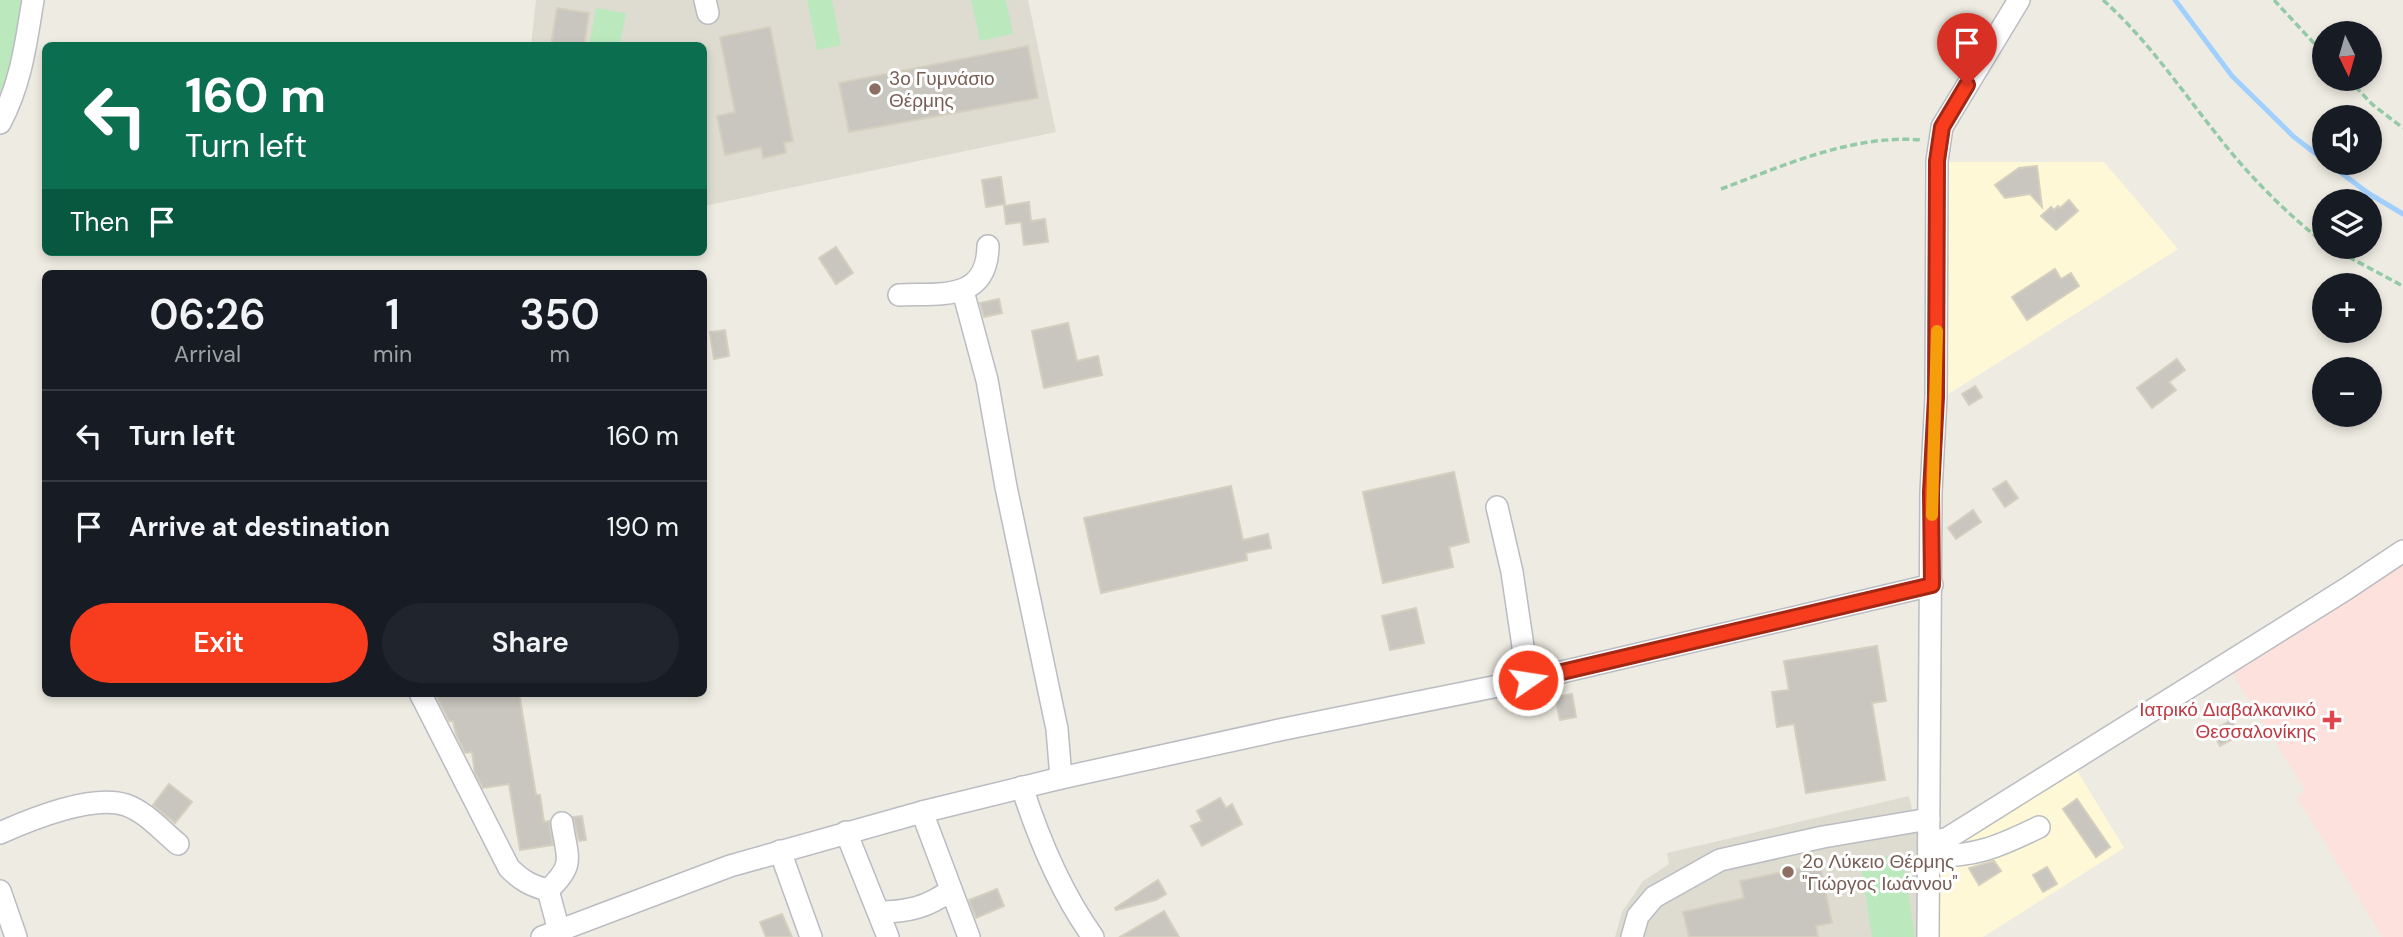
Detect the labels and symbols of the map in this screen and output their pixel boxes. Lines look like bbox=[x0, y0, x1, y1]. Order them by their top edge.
pin bbox=[1937, 13, 1997, 85]
north arrow bbox=[2312, 21, 2382, 91]
place label: 3ο Γυμνάσιο Θέρμης bbox=[889, 66, 995, 113]
marker: 3ο Γυμνάσιο Θέρμης bbox=[867, 81, 883, 97]
position arrow bbox=[1491, 643, 1565, 717]
place label: Ιατρικό Διαβαλκανικό Θεσσαλονίκης bbox=[2139, 697, 2316, 744]
marker: Ιατρικό Διαβαλκανικό Θεσσαλονίκης bbox=[2322, 710, 2342, 730]
place label: 2ο Λύκειο Θέρμης "Γιώργος Ιωάννου" bbox=[1802, 849, 1958, 896]
marker: 2ο Λύκειο Θέρμης "Γιώργος Ιωάννου" bbox=[1780, 864, 1796, 880]

